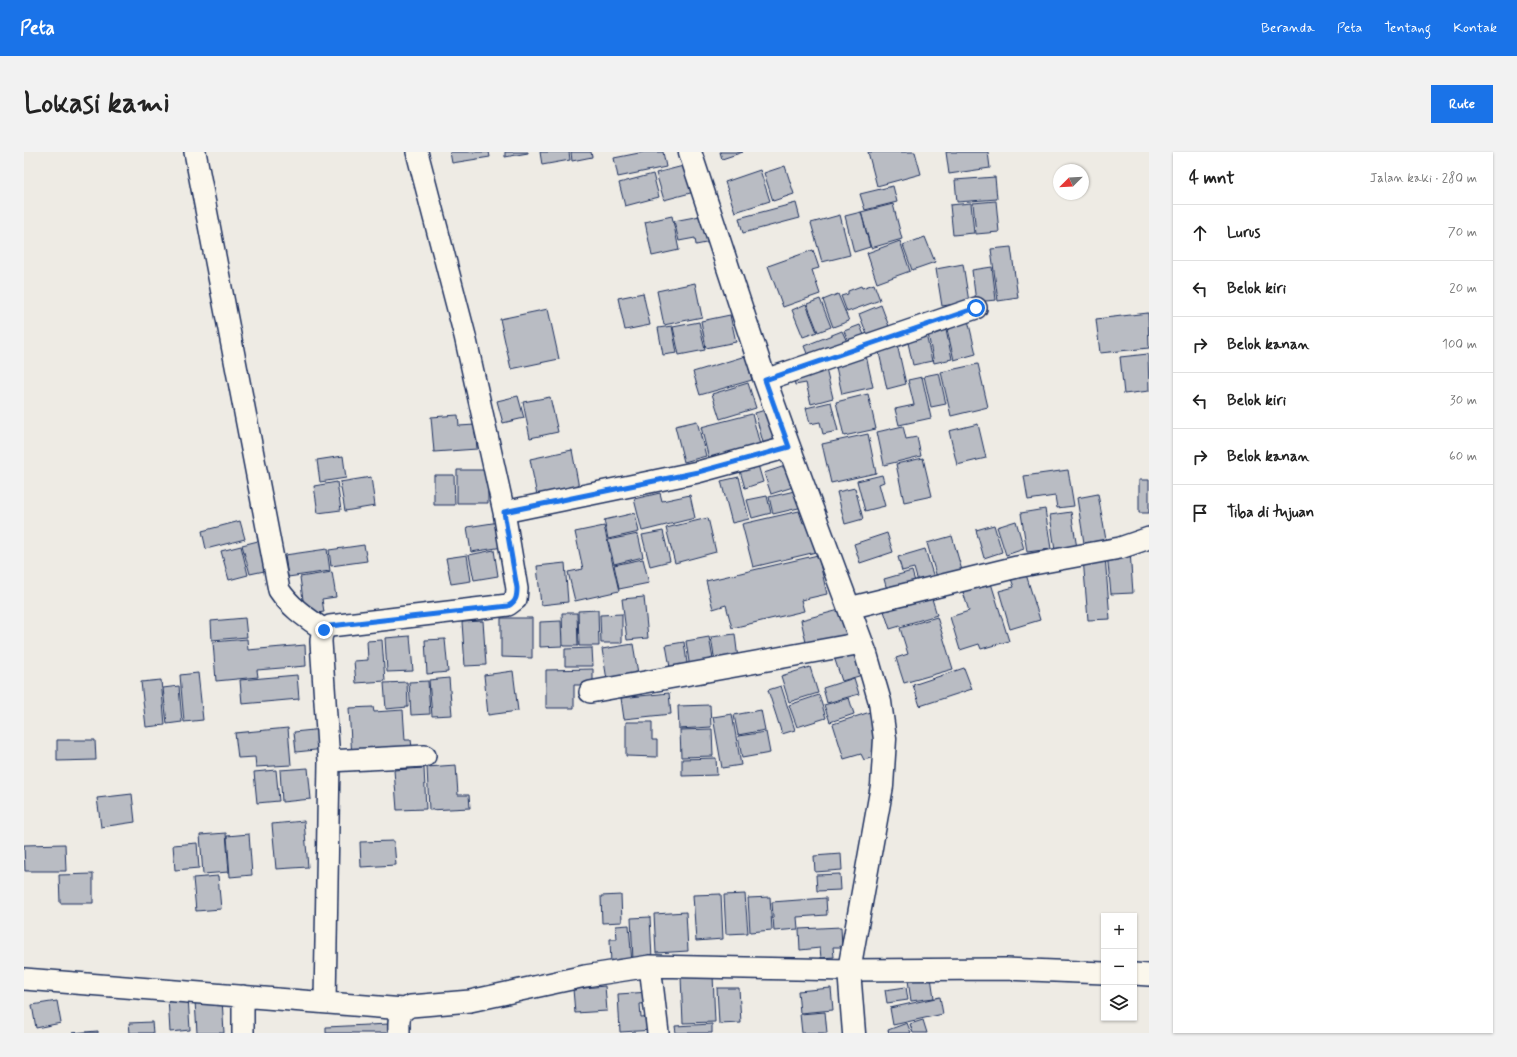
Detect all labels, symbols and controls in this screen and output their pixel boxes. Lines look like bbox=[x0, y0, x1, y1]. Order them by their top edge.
text: Peta bbox=[20, 16, 55, 41]
text: Beranda bbox=[1261, 19, 1315, 37]
text: Peta bbox=[1337, 19, 1362, 37]
text: Tentang bbox=[1384, 19, 1431, 37]
text: Kontak bbox=[1453, 19, 1497, 37]
button: Rute bbox=[1431, 85, 1493, 123]
text: Lokasi kami bbox=[24, 86, 170, 123]
north arrow bbox=[1053, 164, 1089, 200]
text: 4 mnt bbox=[1189, 167, 1234, 189]
text: Jalan kaki · 280 m bbox=[1370, 170, 1477, 187]
icon: ahead bbox=[1189, 222, 1211, 244]
text: Lurus bbox=[1227, 223, 1260, 243]
text: 70 m bbox=[1448, 224, 1477, 241]
icon: left bbox=[1189, 278, 1211, 300]
text: Belok kiri bbox=[1227, 279, 1286, 299]
text: 20 m bbox=[1449, 280, 1477, 297]
route start bbox=[967, 299, 985, 317]
icon: right bbox=[1189, 334, 1211, 356]
text: Belok kanan bbox=[1227, 335, 1310, 355]
text: 100 m bbox=[1442, 336, 1477, 353]
icon: left bbox=[1189, 390, 1211, 412]
text: Belok kiri bbox=[1227, 391, 1286, 411]
text: 30 m bbox=[1450, 392, 1477, 409]
icon: right bbox=[1189, 446, 1211, 468]
text: Belok kanan bbox=[1227, 447, 1310, 467]
text: 60 m bbox=[1449, 448, 1477, 465]
icon: arrive bbox=[1189, 502, 1211, 524]
text: Tiba di tujuan bbox=[1227, 503, 1314, 523]
route end bbox=[315, 621, 333, 639]
map controls bbox=[1101, 913, 1137, 1021]
button: + bbox=[1101, 913, 1137, 949]
button: − bbox=[1101, 949, 1137, 985]
button: layers bbox=[1101, 985, 1137, 1021]

